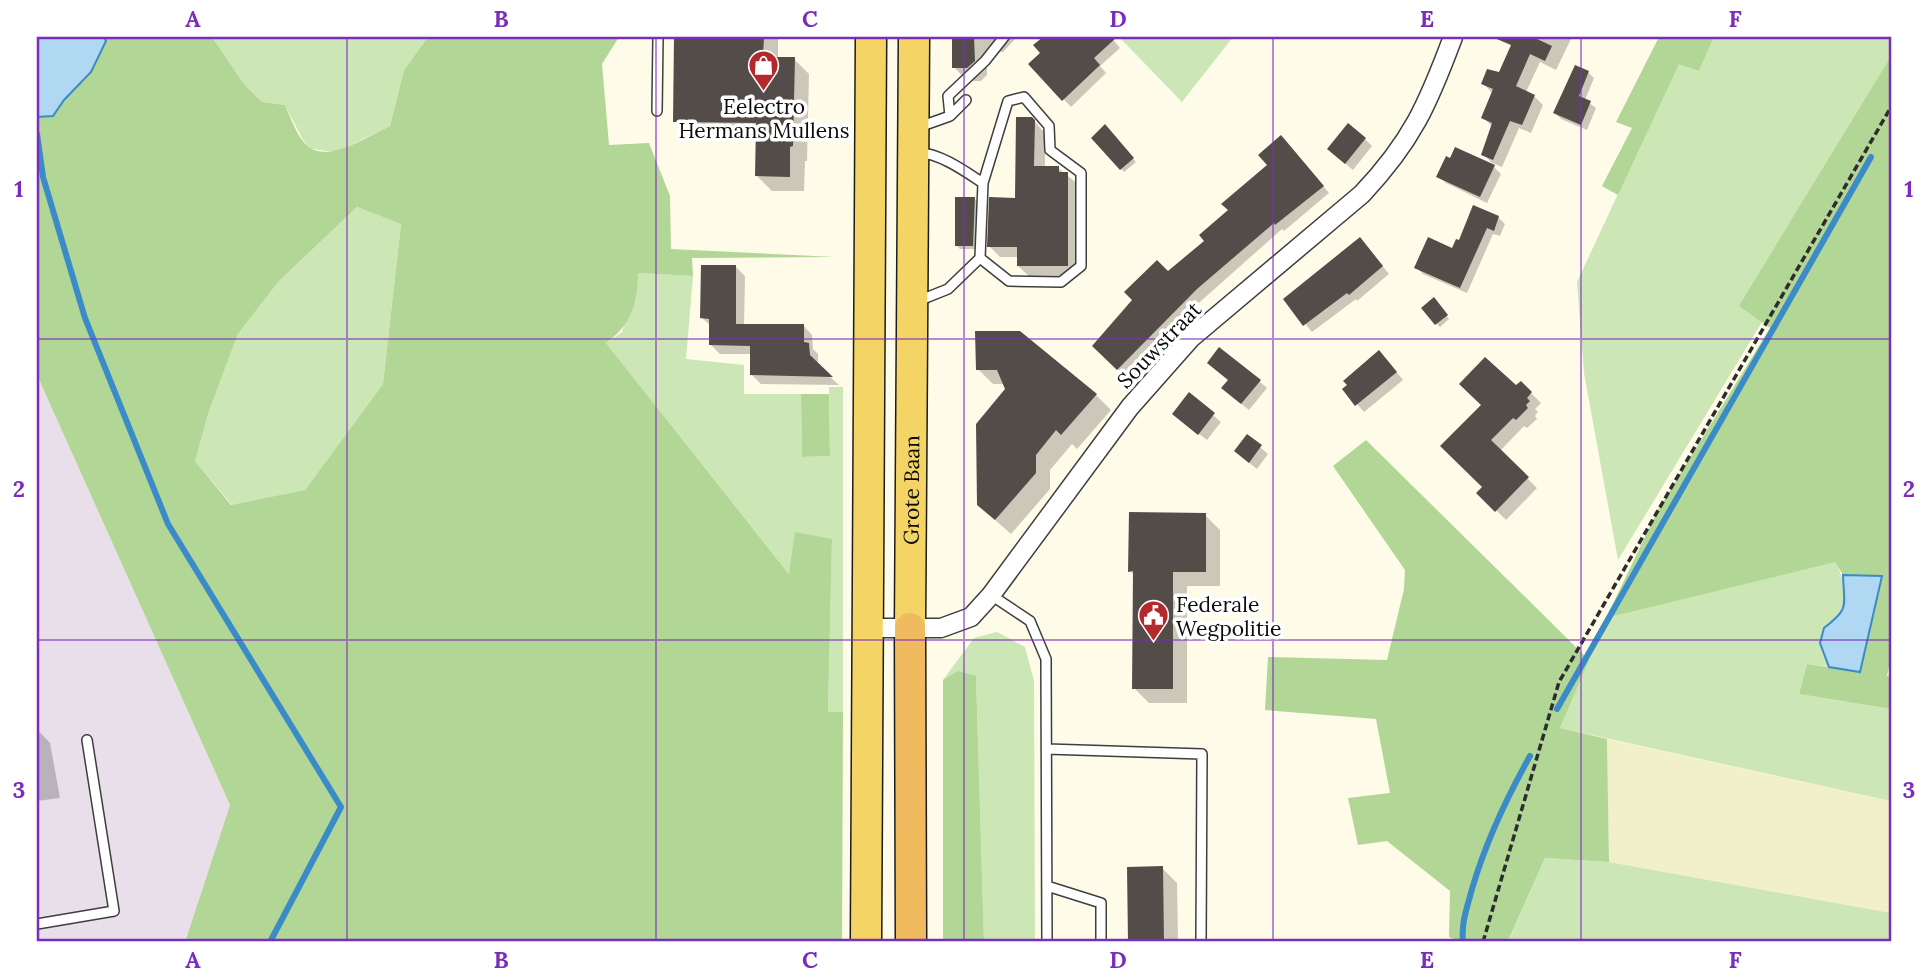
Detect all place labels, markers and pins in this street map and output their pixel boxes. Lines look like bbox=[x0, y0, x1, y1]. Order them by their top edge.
shop icon: Eelectro Hermans Mullens bbox=[747, 49, 781, 93]
place label: Eelectro Hermans Mullens bbox=[678, 93, 850, 144]
place label: Federale Wegpolitie bbox=[1176, 591, 1281, 642]
public building icon: Federale Wegpolitie bbox=[1136, 599, 1170, 643]

